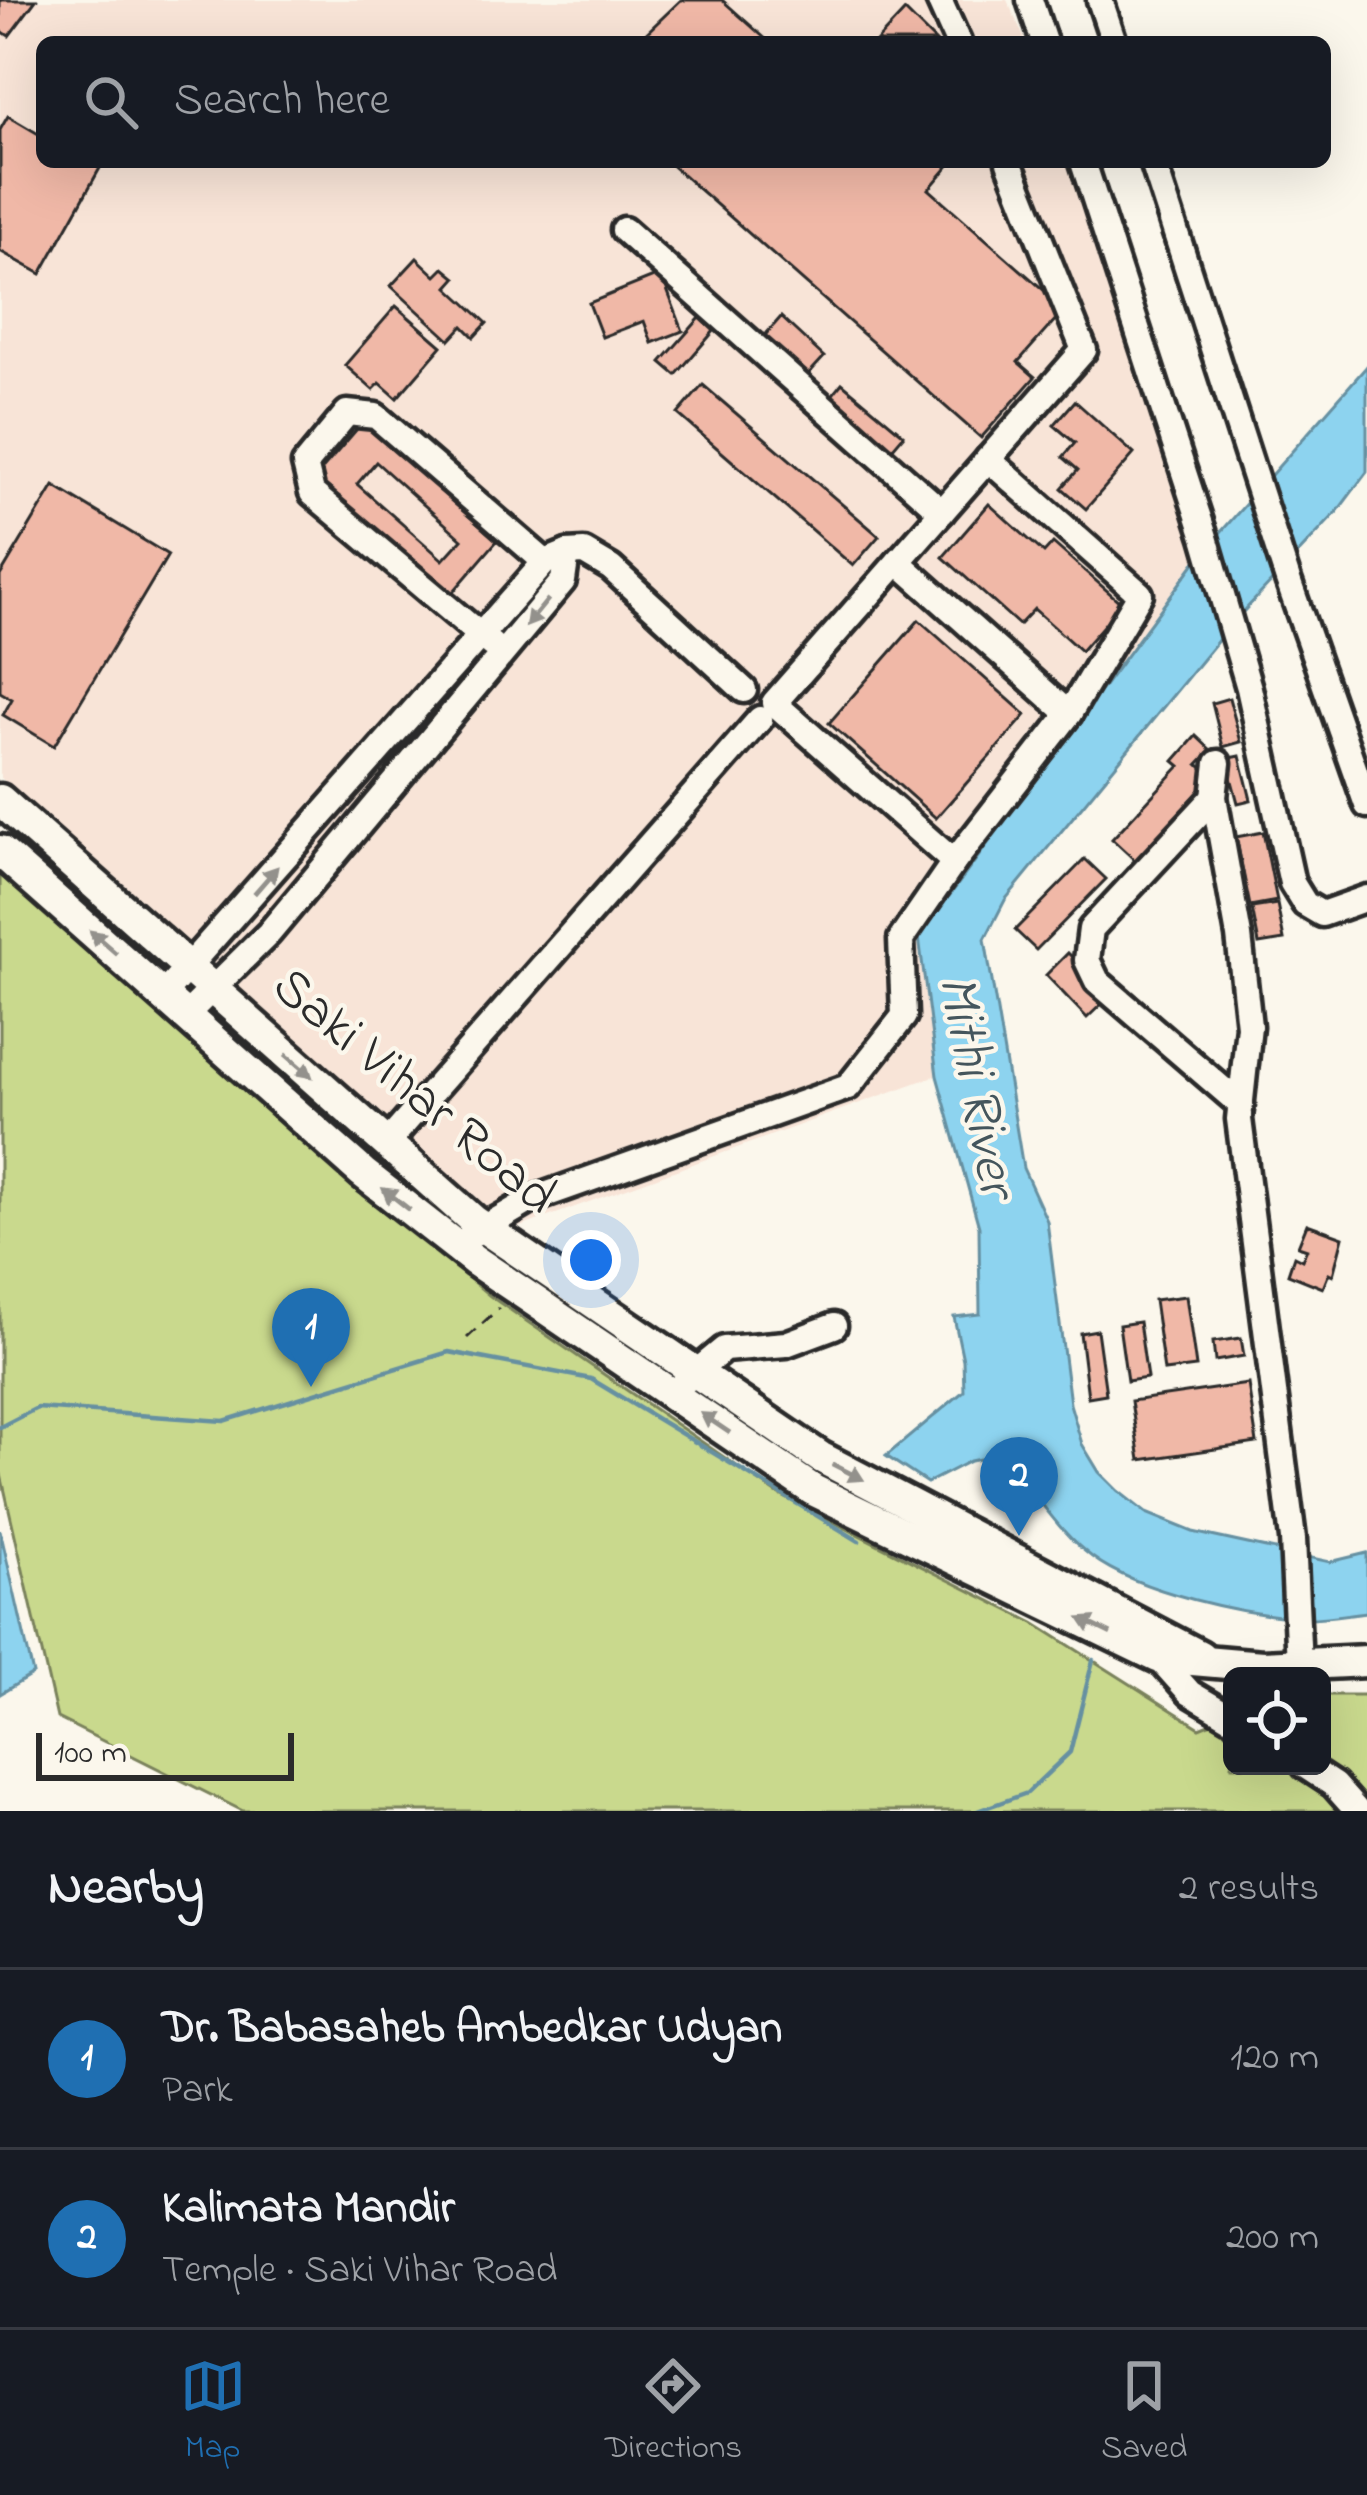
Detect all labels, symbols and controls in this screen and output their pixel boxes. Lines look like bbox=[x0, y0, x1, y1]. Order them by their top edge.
search box bbox=[36, 36, 1331, 168]
icon: search bbox=[78, 69, 144, 135]
text: Search here bbox=[174, 69, 390, 135]
one-way arrow bbox=[524, 598, 550, 628]
one-way arrow bbox=[252, 865, 279, 895]
one-way arrow bbox=[88, 929, 118, 955]
street label: Saki Vihar Road bbox=[253, 950, 573, 1236]
water label: Mithi River bbox=[912, 968, 1037, 1210]
one-way arrow bbox=[285, 1052, 314, 1079]
one-way arrow bbox=[380, 1187, 411, 1212]
your location bbox=[561, 1230, 621, 1290]
pin: 1 bbox=[272, 1288, 350, 1387]
one-way arrow bbox=[698, 1412, 731, 1435]
pin: 2 bbox=[980, 1437, 1058, 1536]
one-way arrow bbox=[831, 1461, 865, 1481]
one-way arrow bbox=[1078, 1617, 1112, 1637]
map controls bbox=[1223, 1667, 1331, 1775]
button: locate bbox=[1223, 1667, 1331, 1775]
scale bar bbox=[36, 1727, 294, 1780]
text: 100 m bbox=[54, 1730, 127, 1778]
text: Nearby bbox=[48, 1852, 204, 1927]
text: 2 results bbox=[1179, 1861, 1319, 1918]
text: Dr. Babasaheb Ambedkar Udyan bbox=[162, 1997, 782, 2063]
text: 1 bbox=[81, 2030, 93, 2087]
text: 120 m bbox=[1230, 2030, 1319, 2087]
text: Park bbox=[162, 2063, 232, 2120]
text: Kalimata Mandir bbox=[162, 2177, 455, 2243]
text: 2 bbox=[77, 2210, 97, 2267]
text: 200 m bbox=[1226, 2210, 1319, 2267]
text: Temple · Saki Vihar Road bbox=[162, 2243, 557, 2300]
tab: Map bbox=[180, 2353, 246, 2473]
tab: Directions bbox=[605, 2353, 742, 2473]
tab: Saved bbox=[1101, 2353, 1187, 2473]

